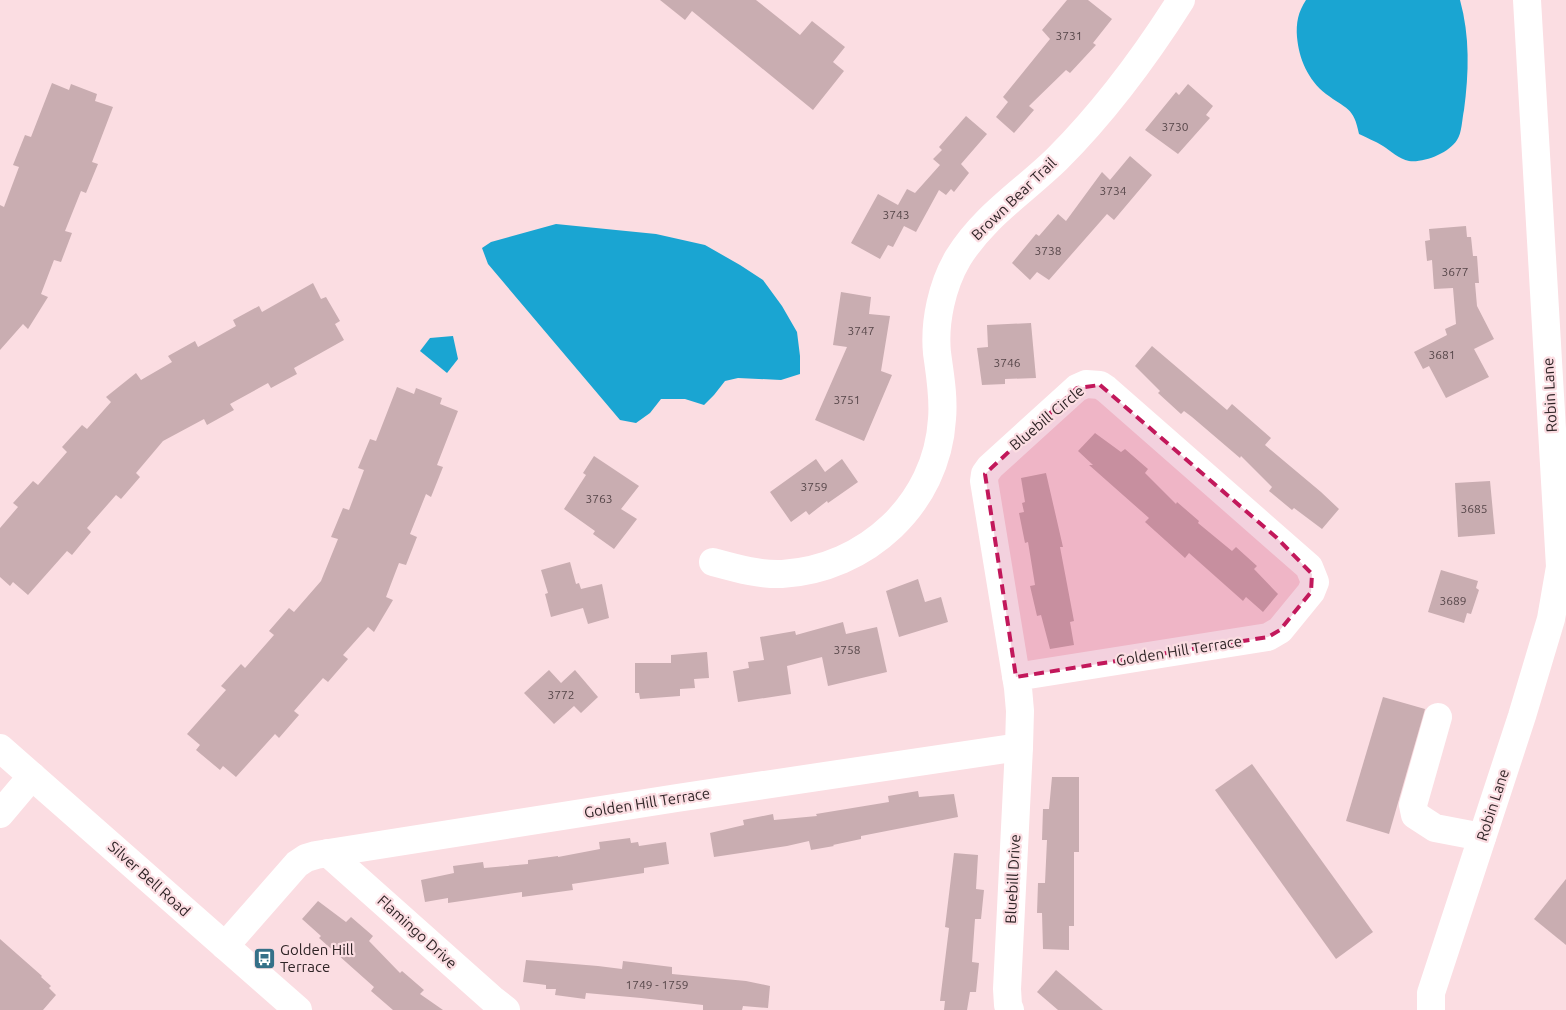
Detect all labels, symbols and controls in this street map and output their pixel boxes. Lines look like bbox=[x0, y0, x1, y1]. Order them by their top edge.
house number: 3731 bbox=[1055, 29, 1083, 42]
house number: 3730 bbox=[1161, 120, 1189, 133]
street label: Brown Bear Trail bbox=[968, 154, 1060, 243]
house number: 3734 bbox=[1099, 184, 1127, 197]
house number: 3743 bbox=[882, 208, 910, 221]
house number: 3738 bbox=[1034, 244, 1062, 257]
house number: 3677 bbox=[1441, 265, 1469, 278]
house number: 3747 bbox=[847, 324, 875, 337]
house number: 3681 bbox=[1428, 348, 1456, 361]
house number: 3746 bbox=[993, 356, 1021, 369]
street label: Robin Lane bbox=[1539, 357, 1560, 433]
street label: Bluebill Circle bbox=[1006, 382, 1087, 454]
house number: 3751 bbox=[833, 393, 861, 406]
house number: 3759 bbox=[800, 480, 828, 493]
house number: 3763 bbox=[585, 492, 613, 505]
house number: 3685 bbox=[1460, 502, 1488, 515]
house number: 3689 bbox=[1439, 594, 1467, 607]
street label: Golden Hill Terrace bbox=[1115, 632, 1243, 669]
house number: 3758 bbox=[833, 643, 861, 656]
house number: 3772 bbox=[547, 688, 575, 701]
street label: Robin Lane bbox=[1473, 767, 1512, 843]
street label: Golden Hill Terrace bbox=[583, 784, 711, 821]
street label: Bluebill Drive bbox=[1002, 834, 1023, 924]
street label: Silver Bell Road bbox=[105, 838, 194, 920]
street label: Flamingo Drive bbox=[374, 892, 461, 972]
place label: Golden Hill Terrace bbox=[280, 941, 354, 975]
bus stop icon: Golden Hill Terrace bbox=[252, 947, 276, 971]
house number: 1749 - 1759 bbox=[625, 978, 689, 991]

